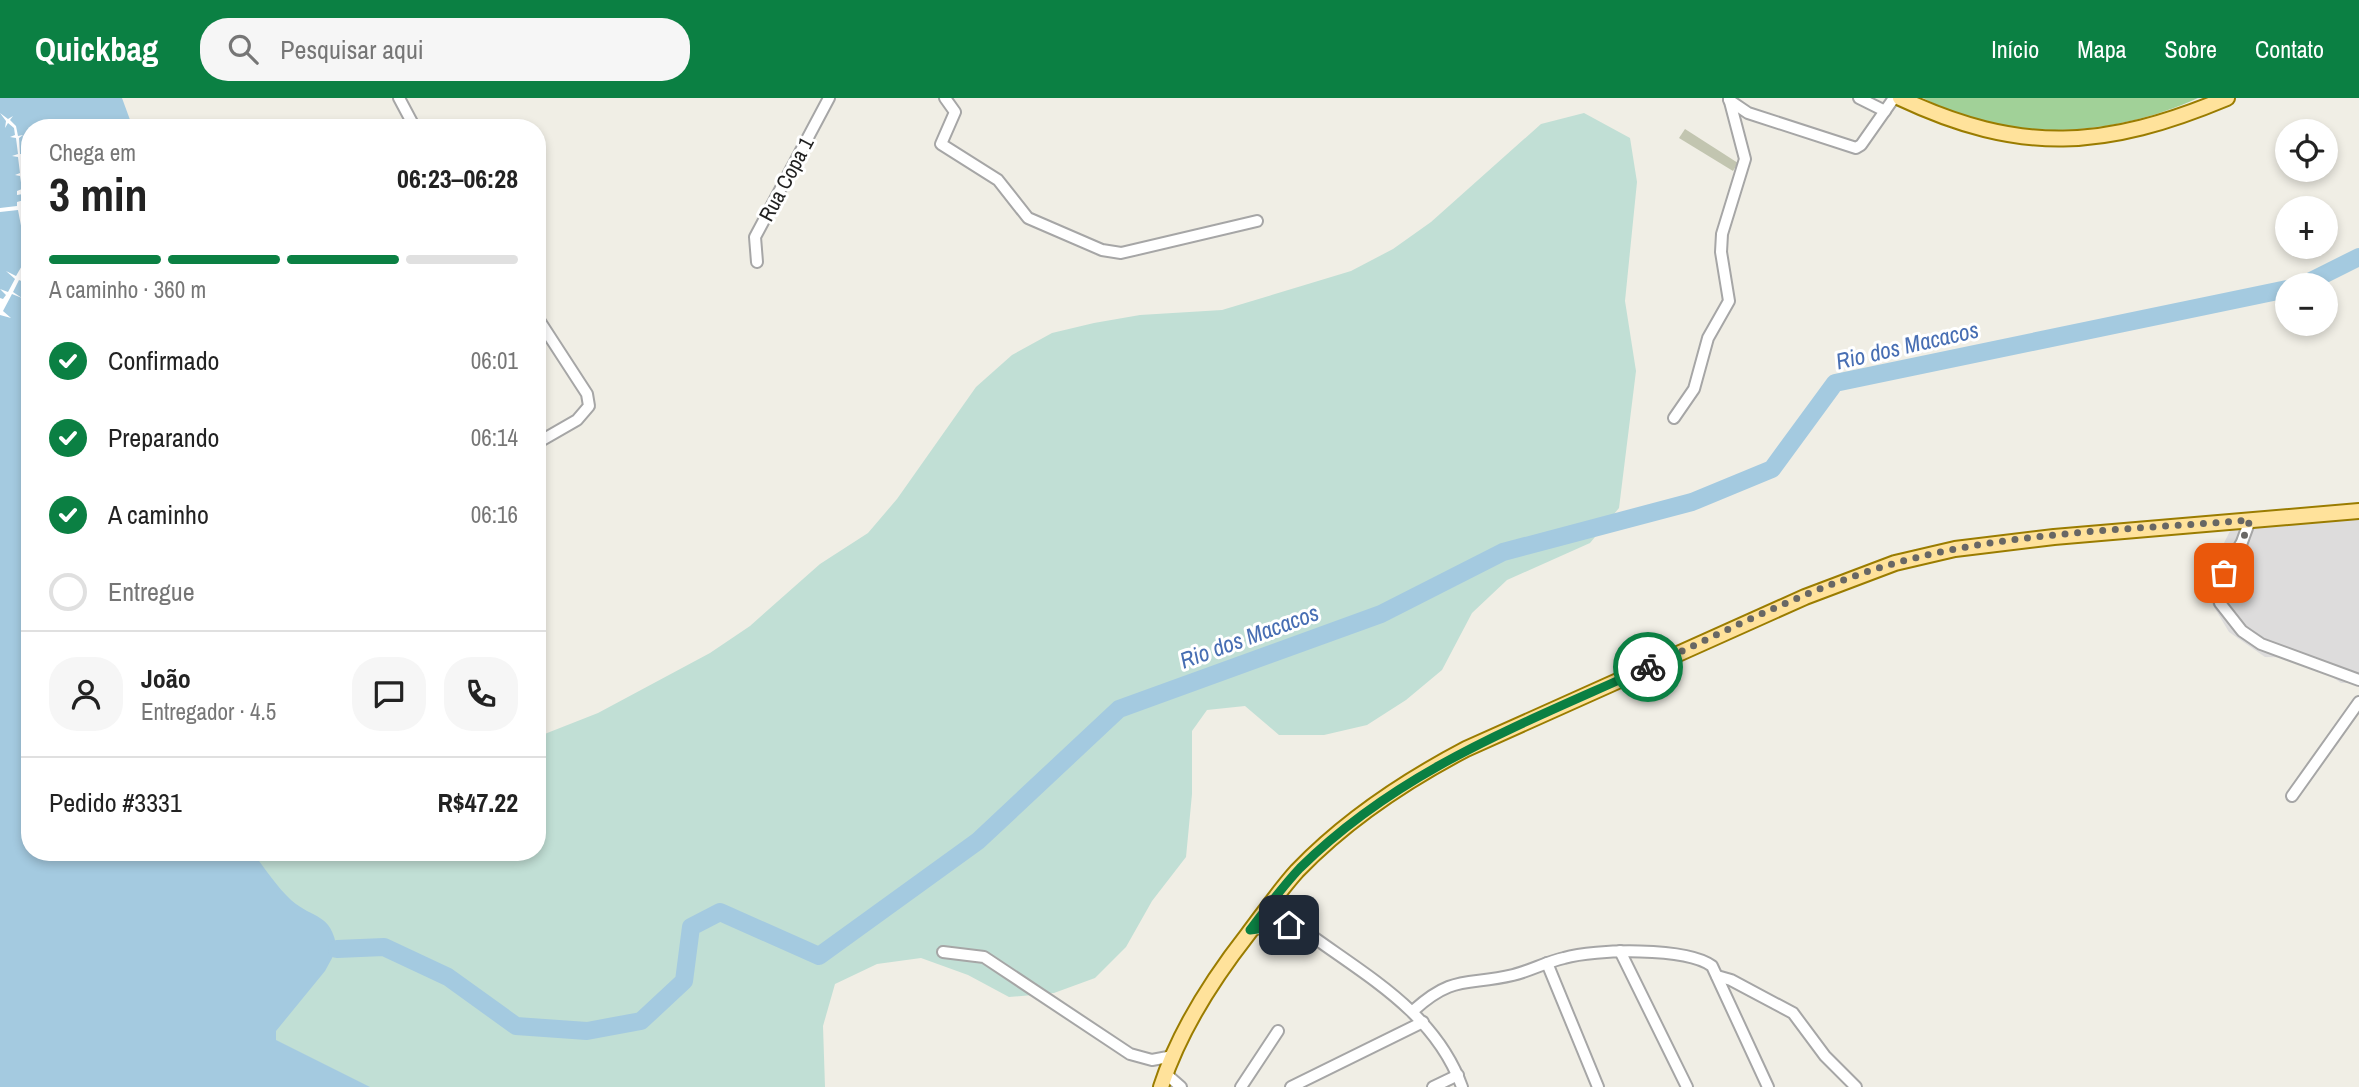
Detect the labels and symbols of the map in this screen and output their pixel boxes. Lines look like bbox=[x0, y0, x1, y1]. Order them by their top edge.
street label: Rua Copa 1 bbox=[752, 131, 821, 226]
water label: Rio dos Macacos bbox=[1833, 314, 1981, 376]
pin bbox=[2194, 543, 2254, 603]
water label: Rio dos Macacos bbox=[1175, 597, 1323, 675]
courier bbox=[1613, 632, 1683, 702]
pin bbox=[1259, 895, 1319, 955]

